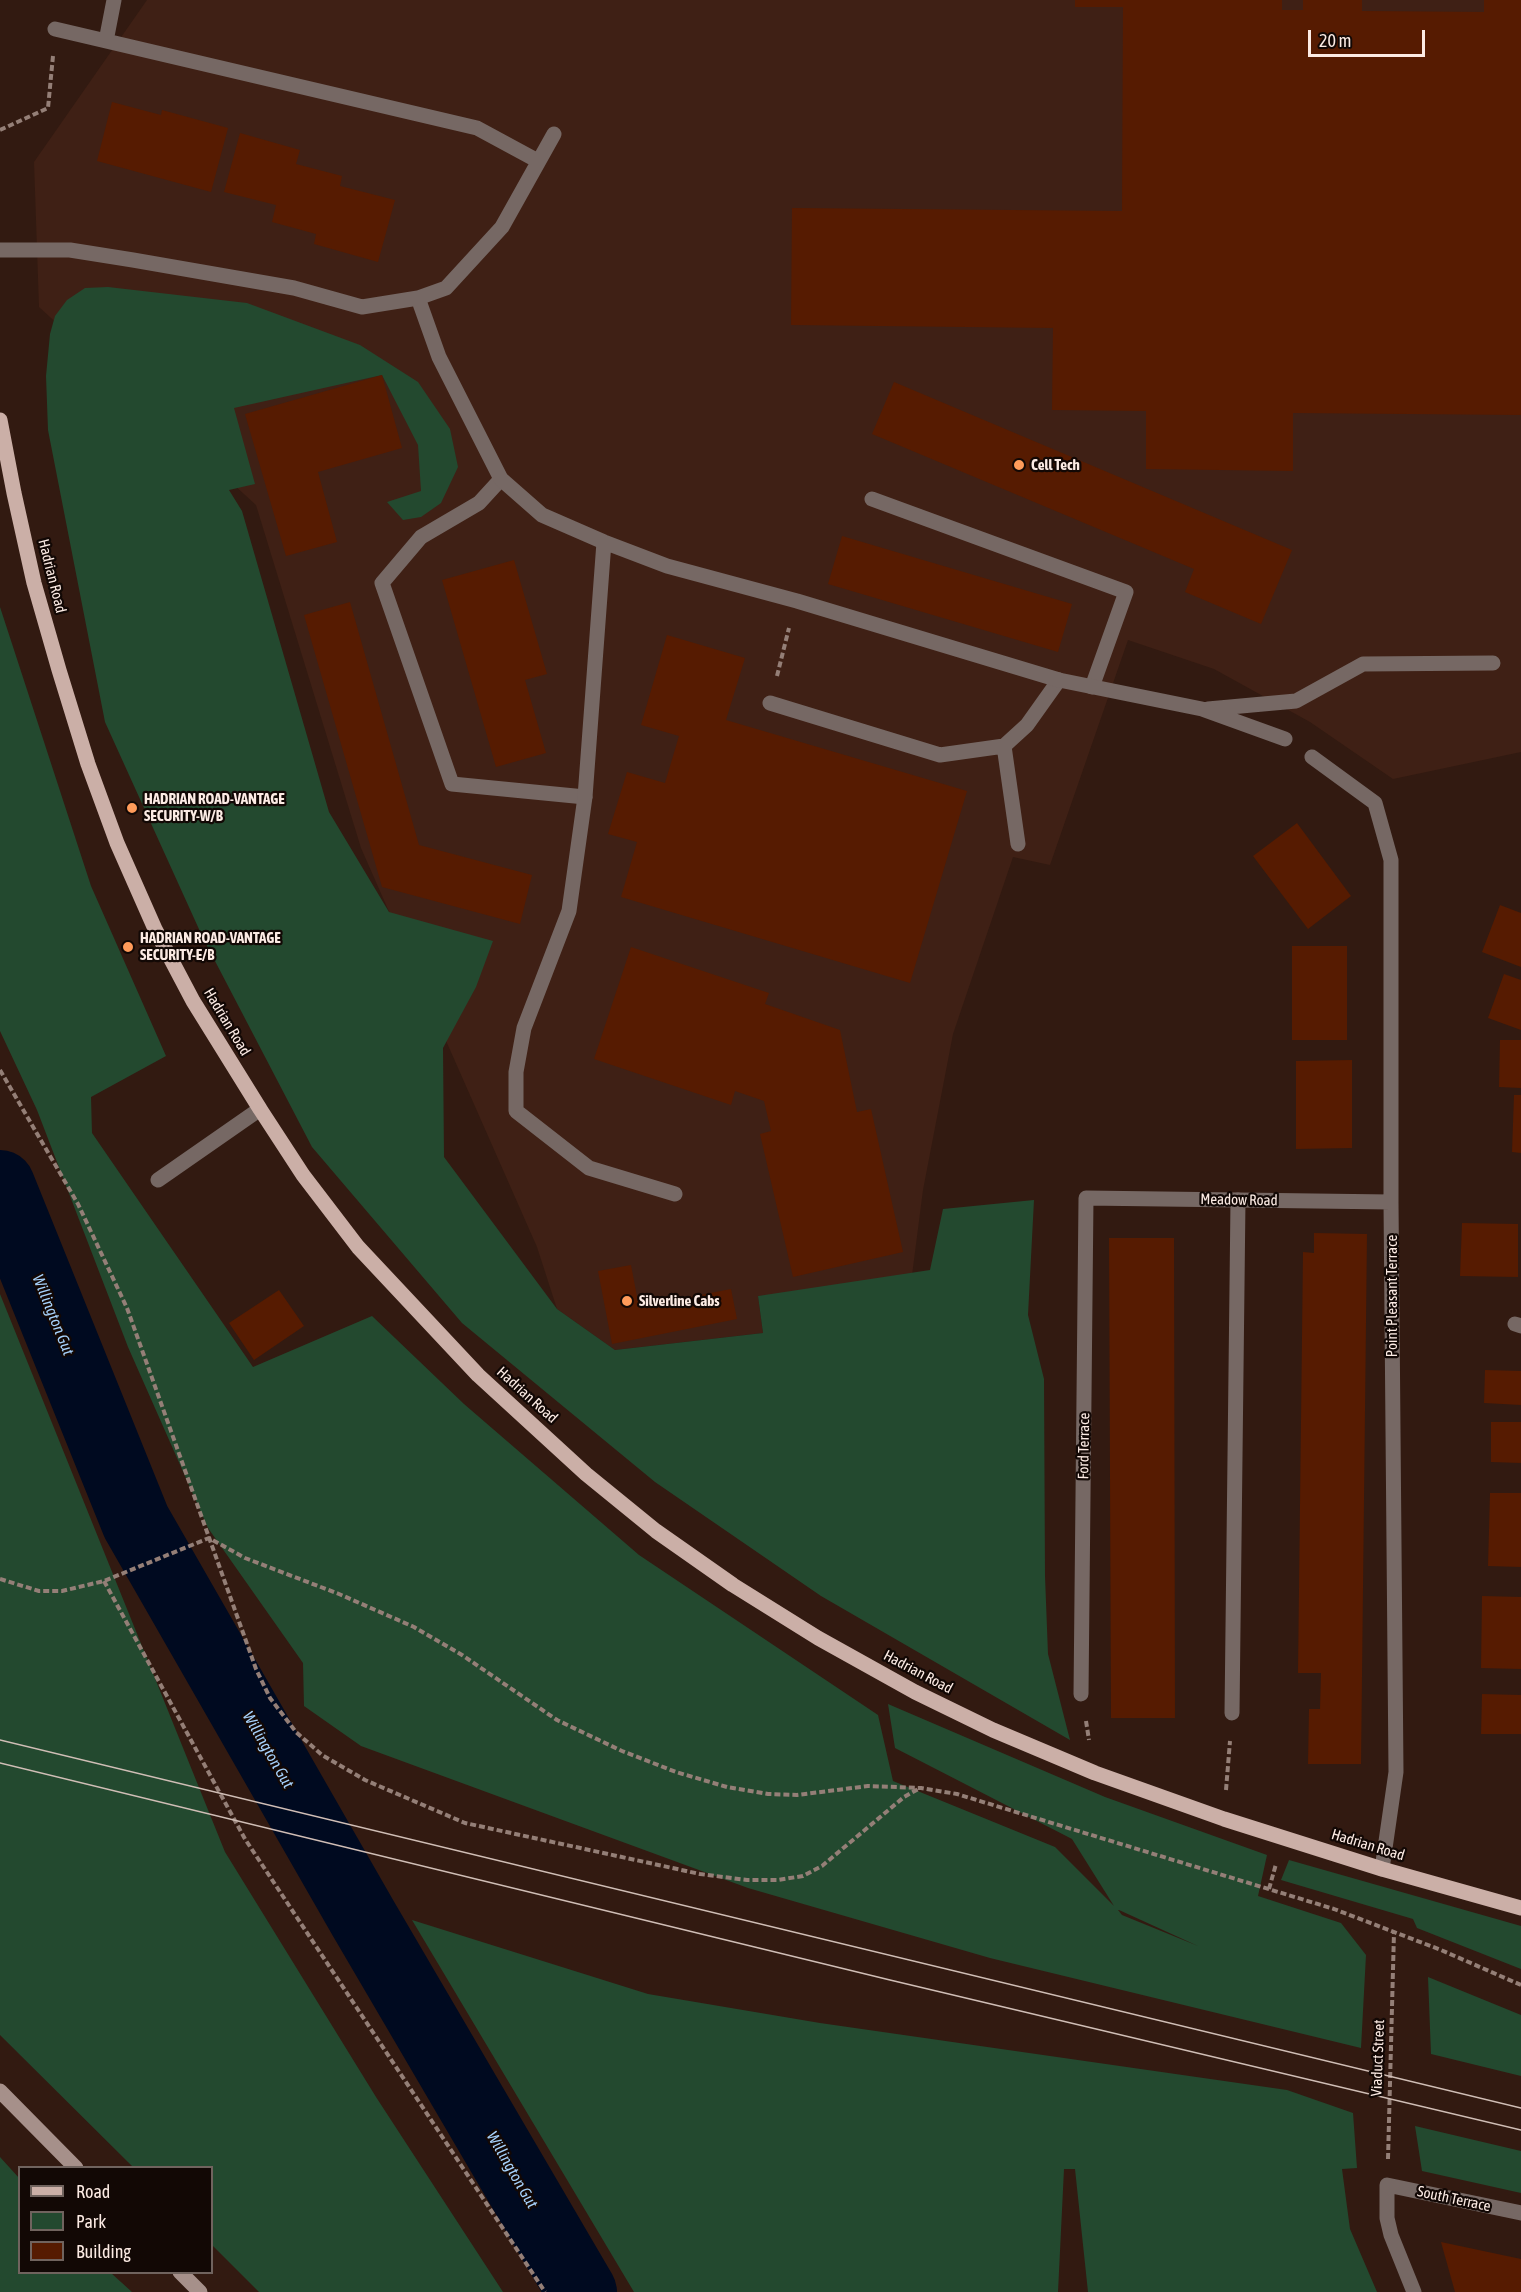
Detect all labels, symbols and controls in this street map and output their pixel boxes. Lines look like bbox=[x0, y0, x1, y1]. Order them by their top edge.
scale bar bbox=[1311, 18, 1428, 56]
text: 20 m bbox=[1319, 30, 1351, 51]
place label: Cell Tech bbox=[1031, 456, 1080, 474]
marker: Cell Tech bbox=[1012, 458, 1026, 472]
street label: Hadrian Road bbox=[34, 537, 70, 615]
place label: HADRIAN ROAD-VANTAGE SECURITY-W/B bbox=[144, 790, 285, 825]
marker: HADRIAN ROAD-VANTAGE SECURITY-W/B bbox=[125, 801, 139, 815]
place label: HADRIAN ROAD-VANTAGE SECURITY-E/B bbox=[140, 929, 281, 964]
marker: HADRIAN ROAD-VANTAGE SECURITY-E/B bbox=[121, 940, 135, 954]
street label: Hadrian Road bbox=[200, 985, 254, 1059]
street label: Meadow Road bbox=[1200, 1190, 1278, 1210]
street label: Point Pleasant Terrace bbox=[1383, 1235, 1401, 1357]
water label: Willington Gut bbox=[28, 1272, 78, 1358]
place label: Silverline Cabs bbox=[639, 1292, 720, 1310]
marker: Silverline Cabs bbox=[620, 1294, 634, 1308]
street label: Hadrian Road bbox=[493, 1363, 561, 1427]
street label: Ford Terrace bbox=[1074, 1412, 1094, 1480]
street label: Hadrian Road bbox=[880, 1646, 956, 1698]
water label: Willington Gut bbox=[238, 1708, 298, 1792]
street label: Hadrian Road bbox=[1329, 1825, 1407, 1865]
street label: Viaduct Street bbox=[1368, 2019, 1388, 2097]
water label: Willington Gut bbox=[482, 2128, 542, 2212]
legend bbox=[18, 2166, 213, 2274]
text: Road bbox=[76, 2181, 110, 2202]
street label: South Terrace bbox=[1416, 2182, 1492, 2216]
text: Park bbox=[76, 2211, 106, 2232]
text: Building bbox=[76, 2241, 131, 2262]

